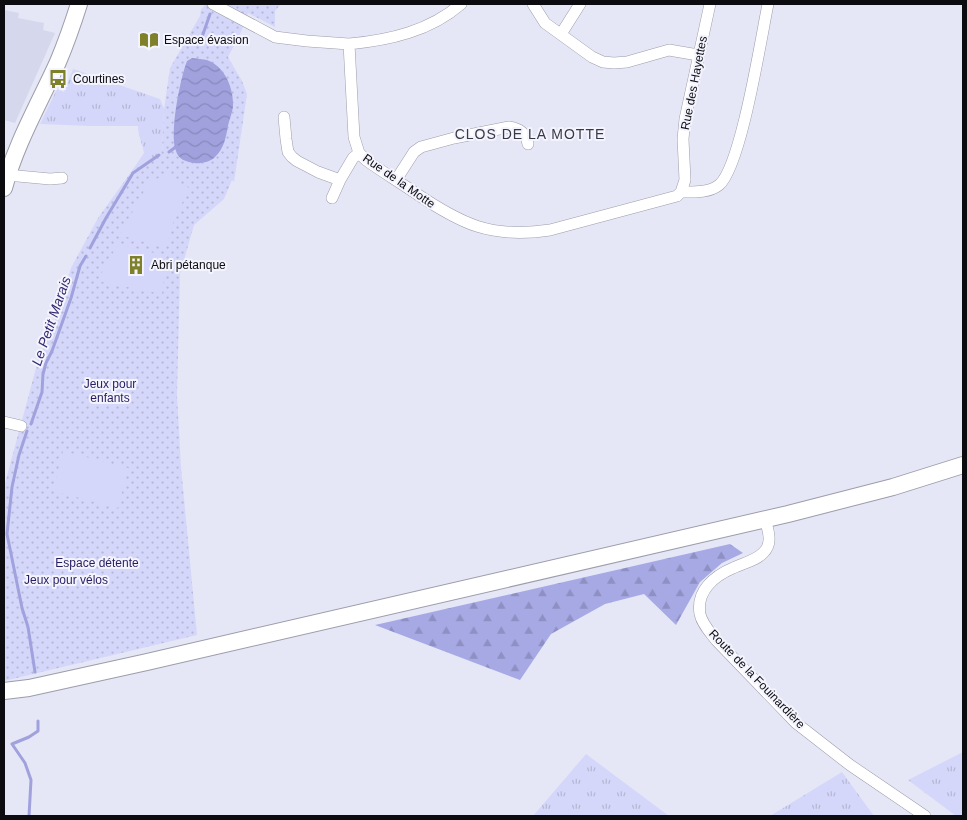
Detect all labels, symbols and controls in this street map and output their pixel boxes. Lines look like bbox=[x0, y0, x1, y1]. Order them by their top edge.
library icon: Espace évasion bbox=[138, 29, 160, 51]
place label: Espace évasion bbox=[164, 33, 249, 47]
street label: Rue des Hayettes bbox=[678, 35, 710, 131]
bus stop icon: Courtines bbox=[47, 68, 69, 90]
place label: Courtines bbox=[73, 72, 124, 86]
district label: CLOS DE LA MOTTE bbox=[455, 126, 605, 142]
street label: Rue de la Motte bbox=[360, 151, 438, 211]
building icon: Abri pétanque bbox=[125, 254, 147, 276]
place label: Abri pétanque bbox=[151, 258, 226, 272]
water label: Le Petit Marais bbox=[28, 274, 74, 368]
park label: Jeux pour enfants bbox=[84, 377, 136, 405]
park label: Espace détente bbox=[55, 556, 139, 570]
park label: Jeux pour vélos bbox=[24, 573, 108, 587]
street label: Route de la Fouinardière bbox=[706, 627, 808, 732]

